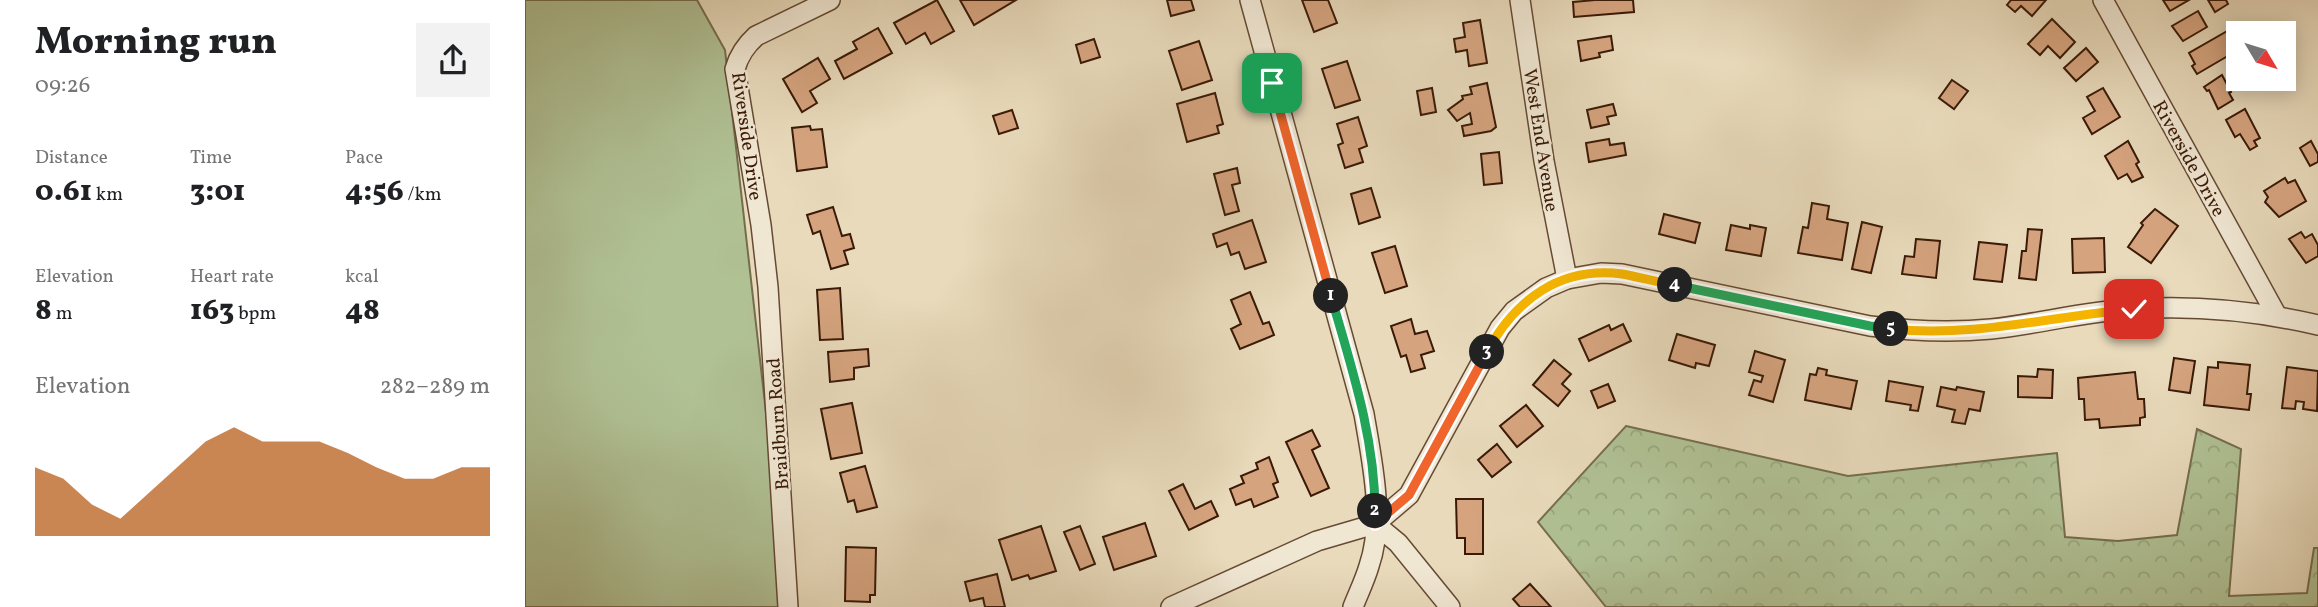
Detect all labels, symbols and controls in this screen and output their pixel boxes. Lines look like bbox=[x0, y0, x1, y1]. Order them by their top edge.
text: Morning run bbox=[35, 17, 277, 70]
north arrow bbox=[2226, 21, 2296, 91]
map controls bbox=[2226, 21, 2296, 91]
button: share bbox=[416, 23, 490, 97]
pin bbox=[1242, 53, 1302, 113]
icon: arrive bbox=[1253, 64, 1291, 102]
street label: West End Avenue bbox=[1516, 67, 1564, 214]
text: 09:26 bbox=[35, 70, 90, 102]
street label: Riverside Drive bbox=[724, 70, 768, 202]
street label: Riverside Drive bbox=[2146, 96, 2231, 222]
text: Distance bbox=[35, 145, 108, 171]
text: Time bbox=[190, 145, 232, 171]
text: Pace bbox=[345, 145, 383, 171]
text: 0.61 bbox=[35, 171, 92, 213]
text: 3:01 bbox=[190, 171, 245, 213]
text: 4:56 bbox=[345, 171, 404, 213]
text: km bbox=[92, 182, 123, 208]
text: /km bbox=[404, 182, 442, 208]
text: Elevation bbox=[35, 264, 114, 290]
text: Heart rate bbox=[190, 264, 274, 290]
text: kcal bbox=[345, 264, 379, 290]
pin: 4 bbox=[1657, 268, 1693, 302]
text: 4 bbox=[1669, 271, 1680, 297]
pin: 1 bbox=[1313, 278, 1349, 314]
pin bbox=[2104, 279, 2164, 339]
text: 1 bbox=[1327, 282, 1334, 308]
text: 8 bbox=[35, 290, 52, 332]
text: 163 bbox=[190, 290, 234, 332]
text: 48 bbox=[345, 290, 380, 332]
icon: check bbox=[2115, 290, 2153, 328]
text: m bbox=[52, 301, 72, 327]
text: bpm bbox=[234, 301, 276, 327]
pin: 5 bbox=[1873, 312, 1909, 346]
text: 5 bbox=[1886, 315, 1895, 341]
pin: 3 bbox=[1469, 334, 1504, 370]
text: 3 bbox=[1482, 338, 1491, 364]
street label: Braidburn Road bbox=[761, 357, 797, 491]
text: Elevation bbox=[35, 371, 131, 403]
text: 282–289 m bbox=[380, 371, 490, 403]
pin: 2 bbox=[1357, 494, 1393, 528]
text: 2 bbox=[1370, 497, 1379, 523]

